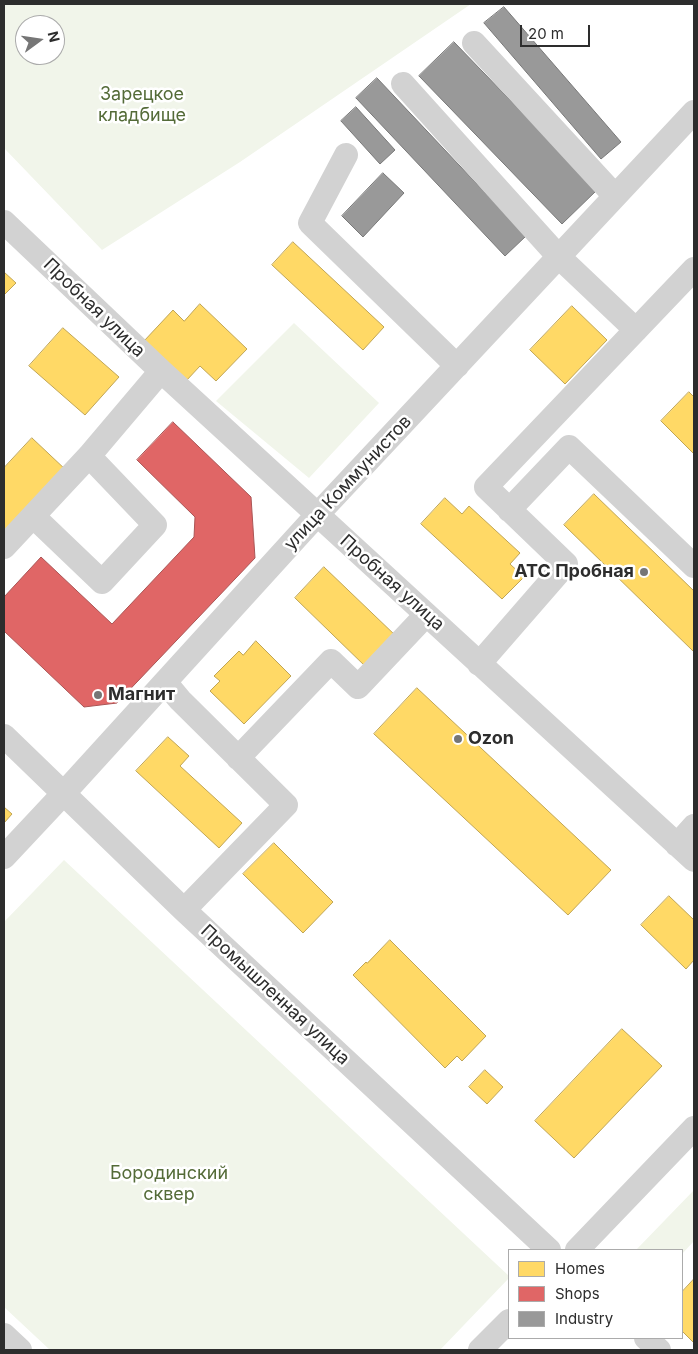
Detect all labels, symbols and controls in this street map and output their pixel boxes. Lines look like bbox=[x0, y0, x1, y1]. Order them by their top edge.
north arrow bbox=[15, 15, 65, 65]
scale bar bbox=[523, 15, 593, 47]
text: 20 m bbox=[528, 24, 564, 43]
text: N bbox=[45, 29, 64, 44]
park label: Зарецкое кладбище bbox=[98, 84, 186, 126]
street label: Пробная улица bbox=[39, 254, 149, 362]
street label: улица Коммунистов bbox=[280, 411, 416, 555]
street label: Пробная улица bbox=[335, 531, 449, 635]
place label: АТС Пробная bbox=[514, 561, 634, 583]
marker: АТС Пробная bbox=[638, 566, 650, 578]
place label: Магнит bbox=[108, 684, 175, 706]
marker: Магнит bbox=[92, 689, 104, 701]
place label: Ozon bbox=[468, 728, 514, 750]
marker: Ozon bbox=[452, 733, 464, 745]
street label: Промышленная улица bbox=[196, 920, 354, 1070]
park label: Бородинский сквер bbox=[110, 1163, 228, 1206]
legend bbox=[508, 1249, 683, 1339]
text: Homes bbox=[555, 1259, 605, 1278]
text: Shops bbox=[555, 1284, 600, 1303]
text: Industry bbox=[555, 1309, 613, 1328]

